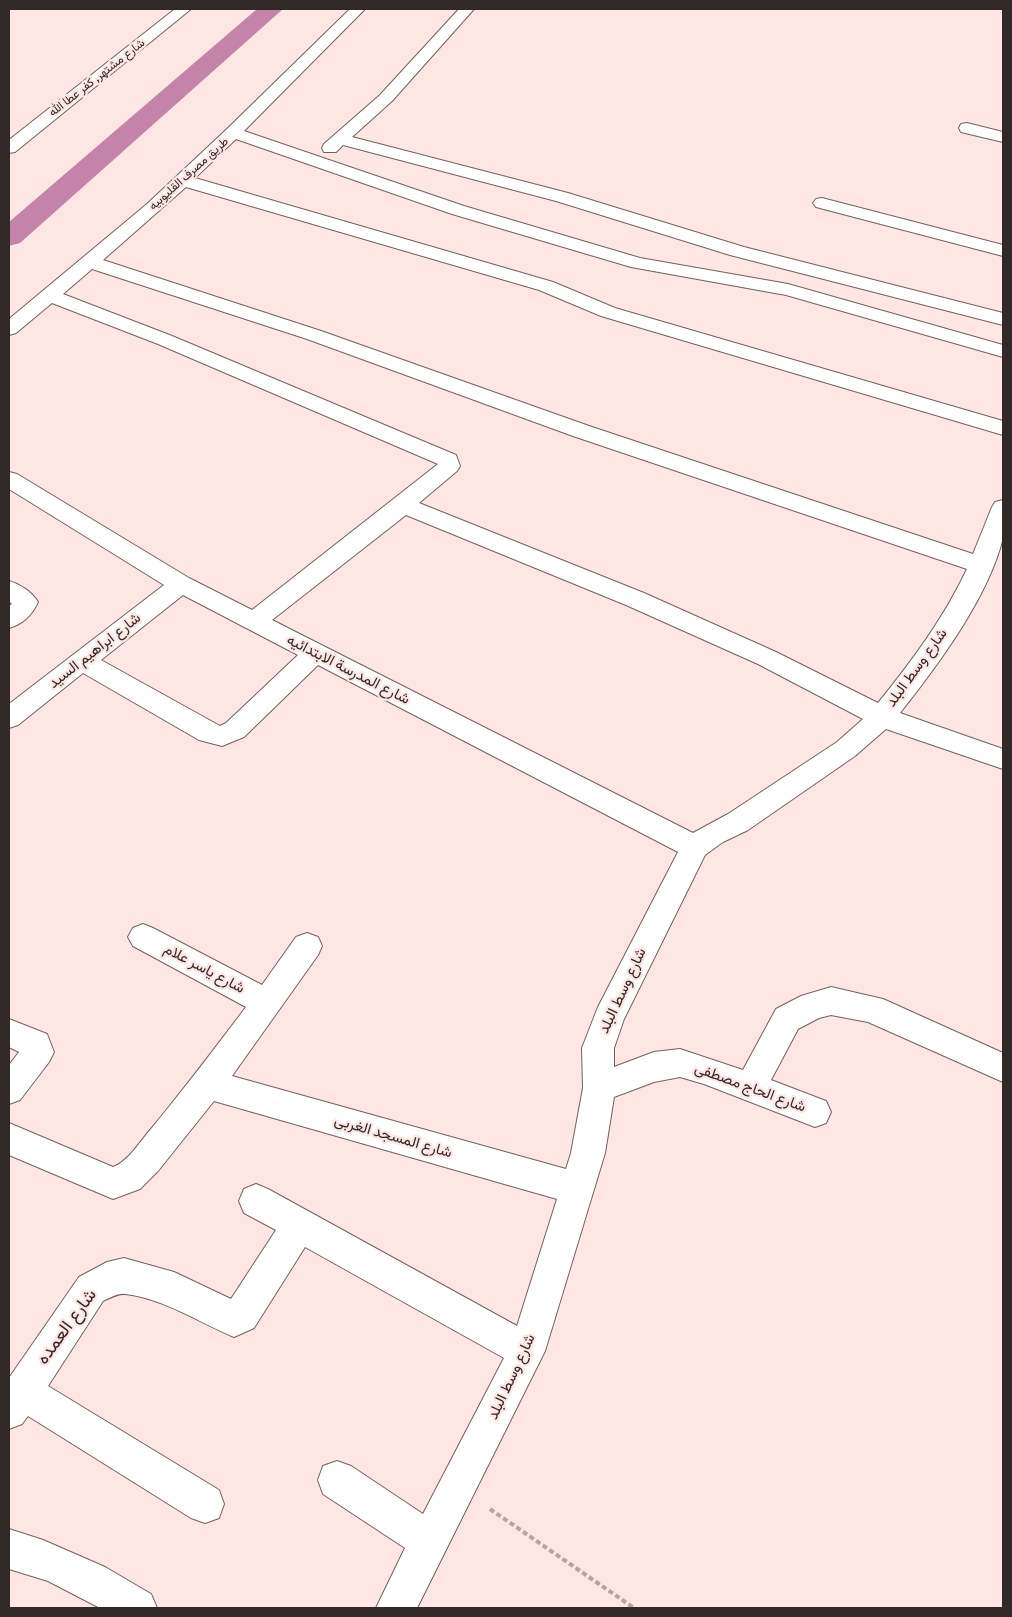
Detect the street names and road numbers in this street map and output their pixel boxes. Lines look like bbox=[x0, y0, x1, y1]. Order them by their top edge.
street label: شارع مشتهر, كفر عطا الله bbox=[46, 36, 148, 120]
street label: طريق مصرف القليوبيه bbox=[146, 134, 232, 214]
street label: شارع ابراهيم السيد bbox=[45, 609, 145, 693]
street label: شارع وسط البلد bbox=[883, 625, 951, 711]
street label: شارع المدرسة الابتدائيه bbox=[283, 631, 413, 709]
street label: شارع ياسر علام bbox=[161, 940, 247, 998]
street label: شارع وسط البلد bbox=[595, 945, 651, 1037]
street label: شارع الحاج مصطفى bbox=[692, 1060, 808, 1116]
street label: شارع المسجد الغربى bbox=[332, 1112, 454, 1162]
street label: شارع العمده bbox=[32, 1285, 102, 1369]
street label: شارع وسط البلد bbox=[484, 1331, 540, 1423]

